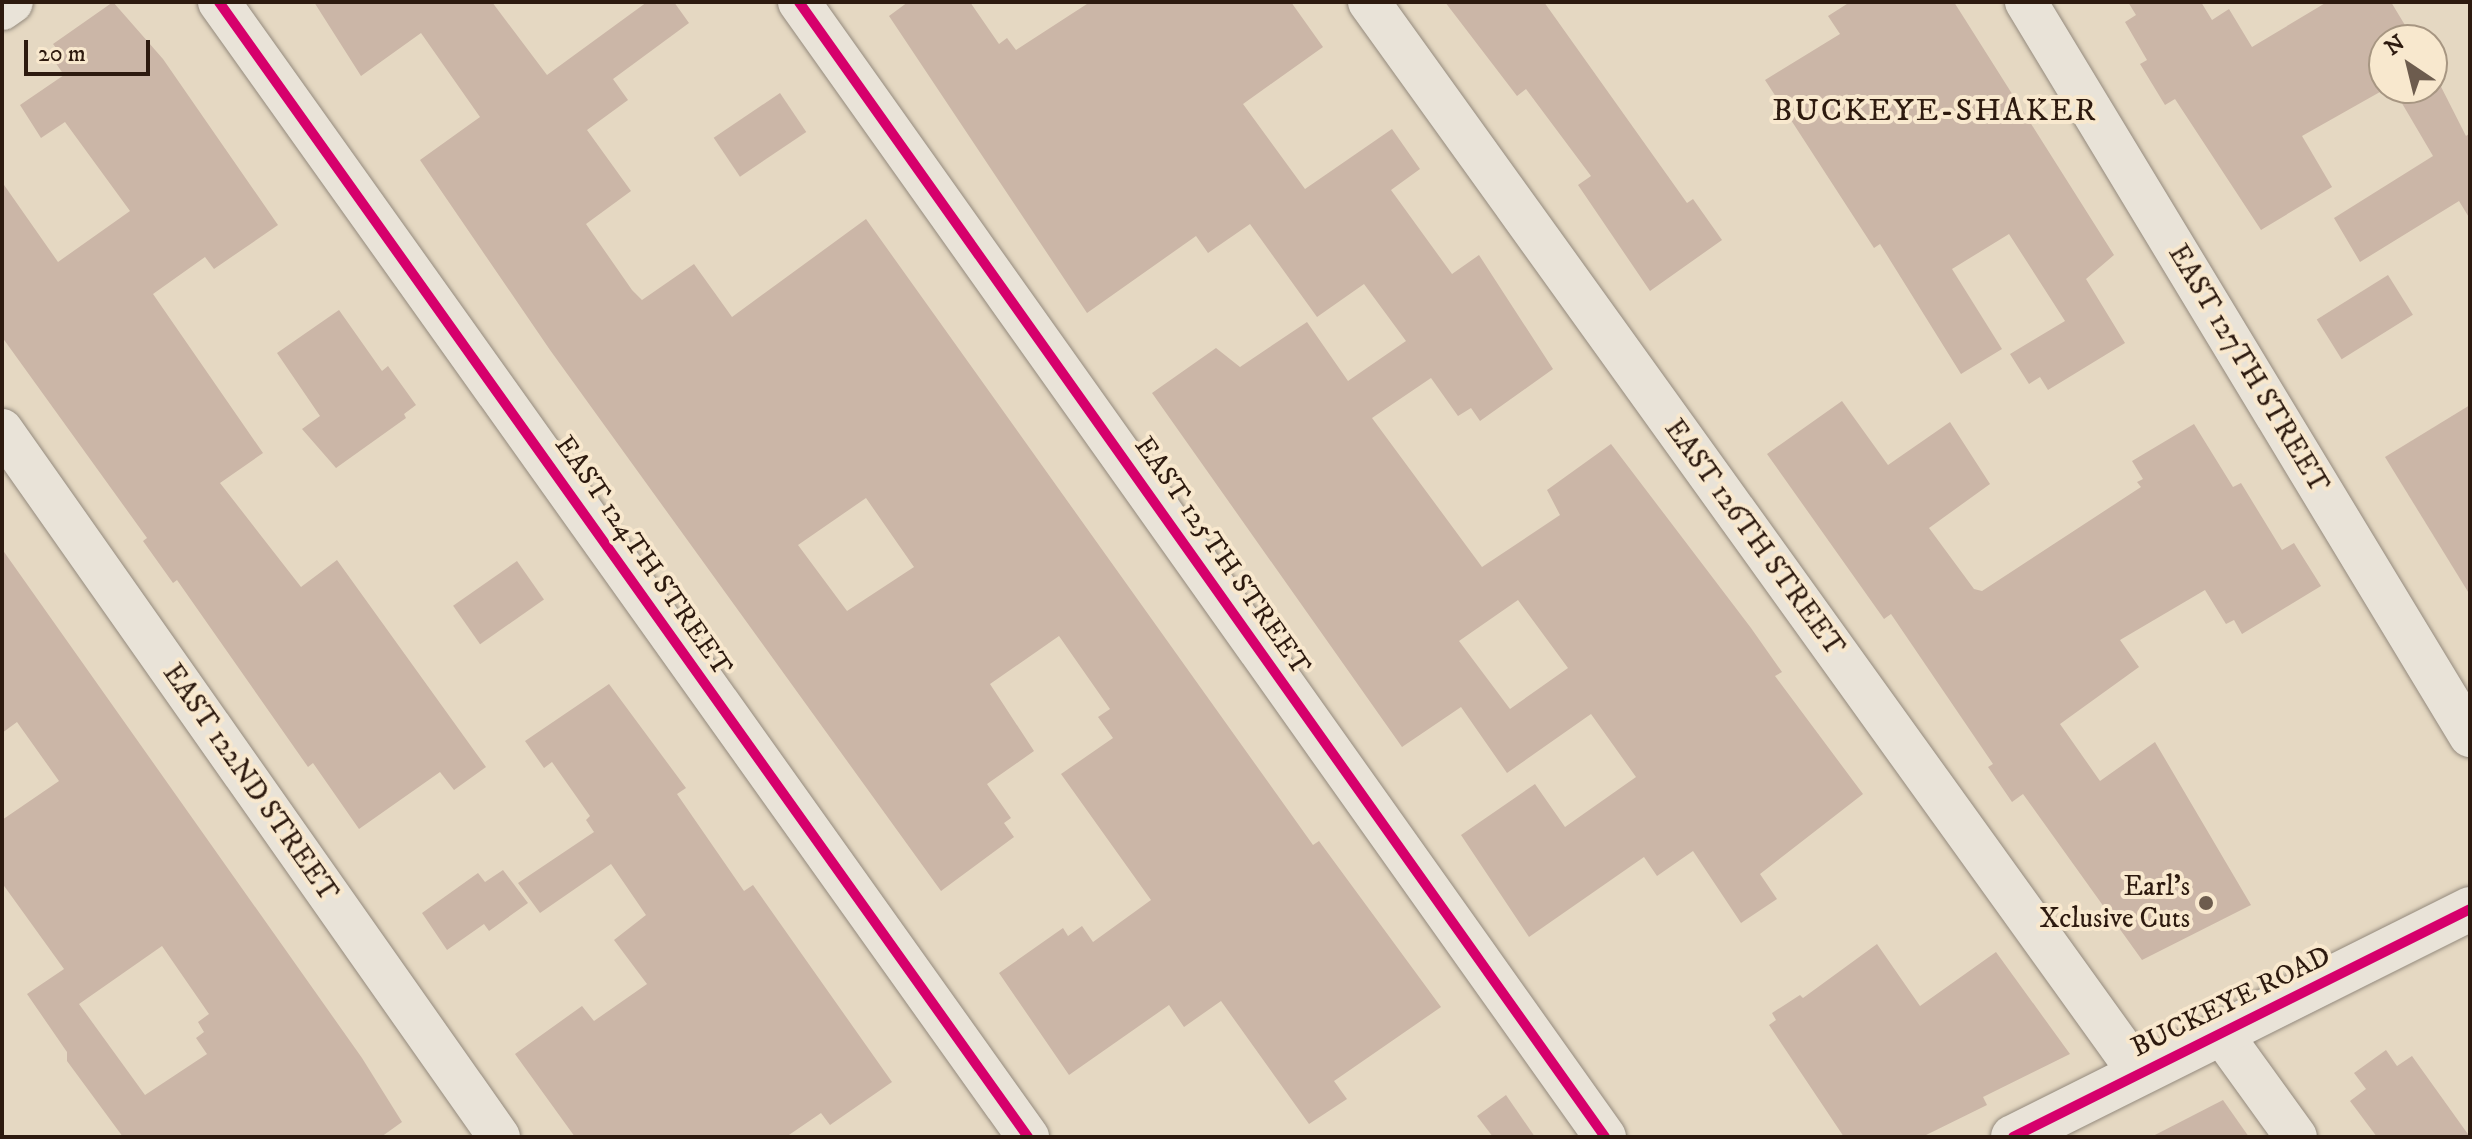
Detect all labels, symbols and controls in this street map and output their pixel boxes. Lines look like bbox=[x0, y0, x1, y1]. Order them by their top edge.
scale bar bbox=[28, 24, 154, 74]
north arrow bbox=[2368, 24, 2448, 104]
text: N bbox=[2380, 29, 2410, 62]
text: 20 m bbox=[38, 39, 86, 69]
district label: BUCKEYE-SHAKER bbox=[1772, 92, 2098, 130]
street label: EAST 127TH STREET bbox=[2161, 239, 2335, 499]
street label: EAST 126TH STREET bbox=[1657, 413, 1851, 663]
street label: EAST 124TH STREET bbox=[547, 429, 739, 683]
street label: EAST 125TH STREET bbox=[1127, 430, 1317, 682]
street label: EAST 122ND STREET bbox=[155, 658, 345, 908]
place label: Earl's Xclusive Cuts bbox=[2039, 870, 2190, 936]
marker: Earl's Xclusive Cuts bbox=[2197, 894, 2215, 912]
street label: BUCKEYE ROAD bbox=[2126, 939, 2336, 1065]

